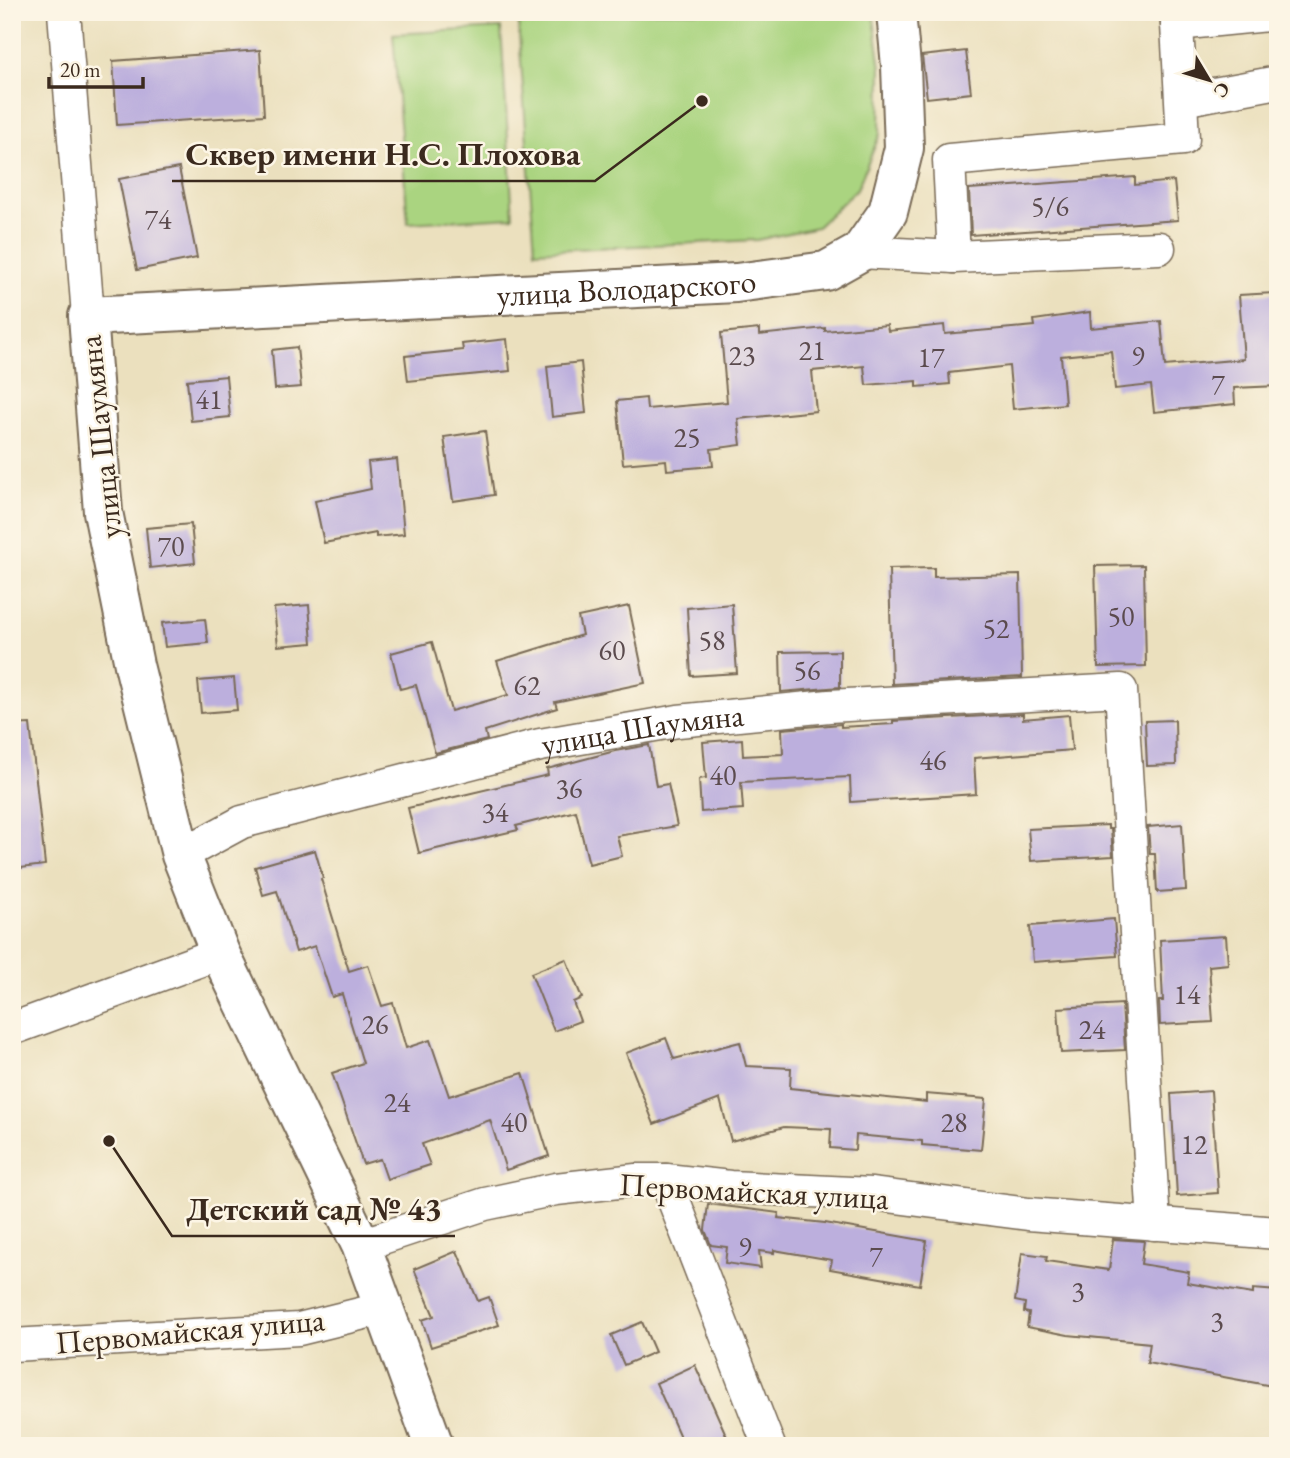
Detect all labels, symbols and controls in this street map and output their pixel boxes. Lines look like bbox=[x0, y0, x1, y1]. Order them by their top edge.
scale bar bbox=[49, 46, 144, 90]
north arrow bbox=[1174, 46, 1244, 116]
text: 20 m bbox=[60, 56, 101, 83]
text: С bbox=[1208, 77, 1236, 103]
callout: Сквер имени Н.С. Плохова bbox=[172, 127, 595, 181]
text: Сквер имени Н.С. Плохова bbox=[186, 132, 581, 175]
house number: 5/6 bbox=[1031, 188, 1069, 224]
house number: 74 bbox=[145, 201, 172, 237]
street label: улица Володарского bbox=[496, 260, 759, 316]
house number: 21 bbox=[799, 332, 825, 368]
street label: улица Шаумяна bbox=[68, 333, 132, 541]
house number: 23 bbox=[729, 337, 755, 373]
house number: 9 bbox=[1131, 337, 1145, 373]
house number: 17 bbox=[918, 339, 945, 375]
house number: 7 bbox=[1211, 366, 1225, 402]
house number: 41 bbox=[196, 381, 222, 417]
house number: 25 bbox=[674, 419, 700, 455]
house number: 70 bbox=[158, 528, 184, 564]
house number: 50 bbox=[1108, 598, 1134, 634]
house number: 52 bbox=[983, 610, 1010, 646]
house number: 58 bbox=[699, 622, 725, 658]
house number: 60 bbox=[599, 632, 625, 668]
house number: 56 bbox=[794, 652, 820, 688]
house number: 62 bbox=[514, 667, 541, 703]
street label: улица Шаумяна bbox=[538, 694, 746, 765]
house number: 46 bbox=[920, 742, 946, 778]
house number: 40 bbox=[710, 757, 736, 793]
house number: 36 bbox=[556, 770, 582, 806]
house number: 34 bbox=[482, 794, 509, 830]
house number: 14 bbox=[1174, 976, 1201, 1012]
house number: 26 bbox=[362, 1006, 388, 1042]
house number: 24 bbox=[1079, 1011, 1106, 1047]
house number: 24 bbox=[384, 1084, 411, 1120]
house number: 40 bbox=[501, 1104, 527, 1140]
house number: 28 bbox=[941, 1104, 967, 1140]
house number: 12 bbox=[1181, 1126, 1208, 1162]
street label: Первомайская улица bbox=[618, 1163, 890, 1219]
callout: Детский сад № 43 bbox=[172, 1182, 455, 1236]
text: Детский сад № 43 bbox=[186, 1187, 442, 1230]
house number: 9 bbox=[738, 1228, 752, 1264]
house number: 7 bbox=[869, 1238, 883, 1274]
house number: 3 bbox=[1071, 1273, 1085, 1309]
street label: Первомайская улица bbox=[54, 1298, 326, 1364]
house number: 3 bbox=[1210, 1303, 1224, 1339]

